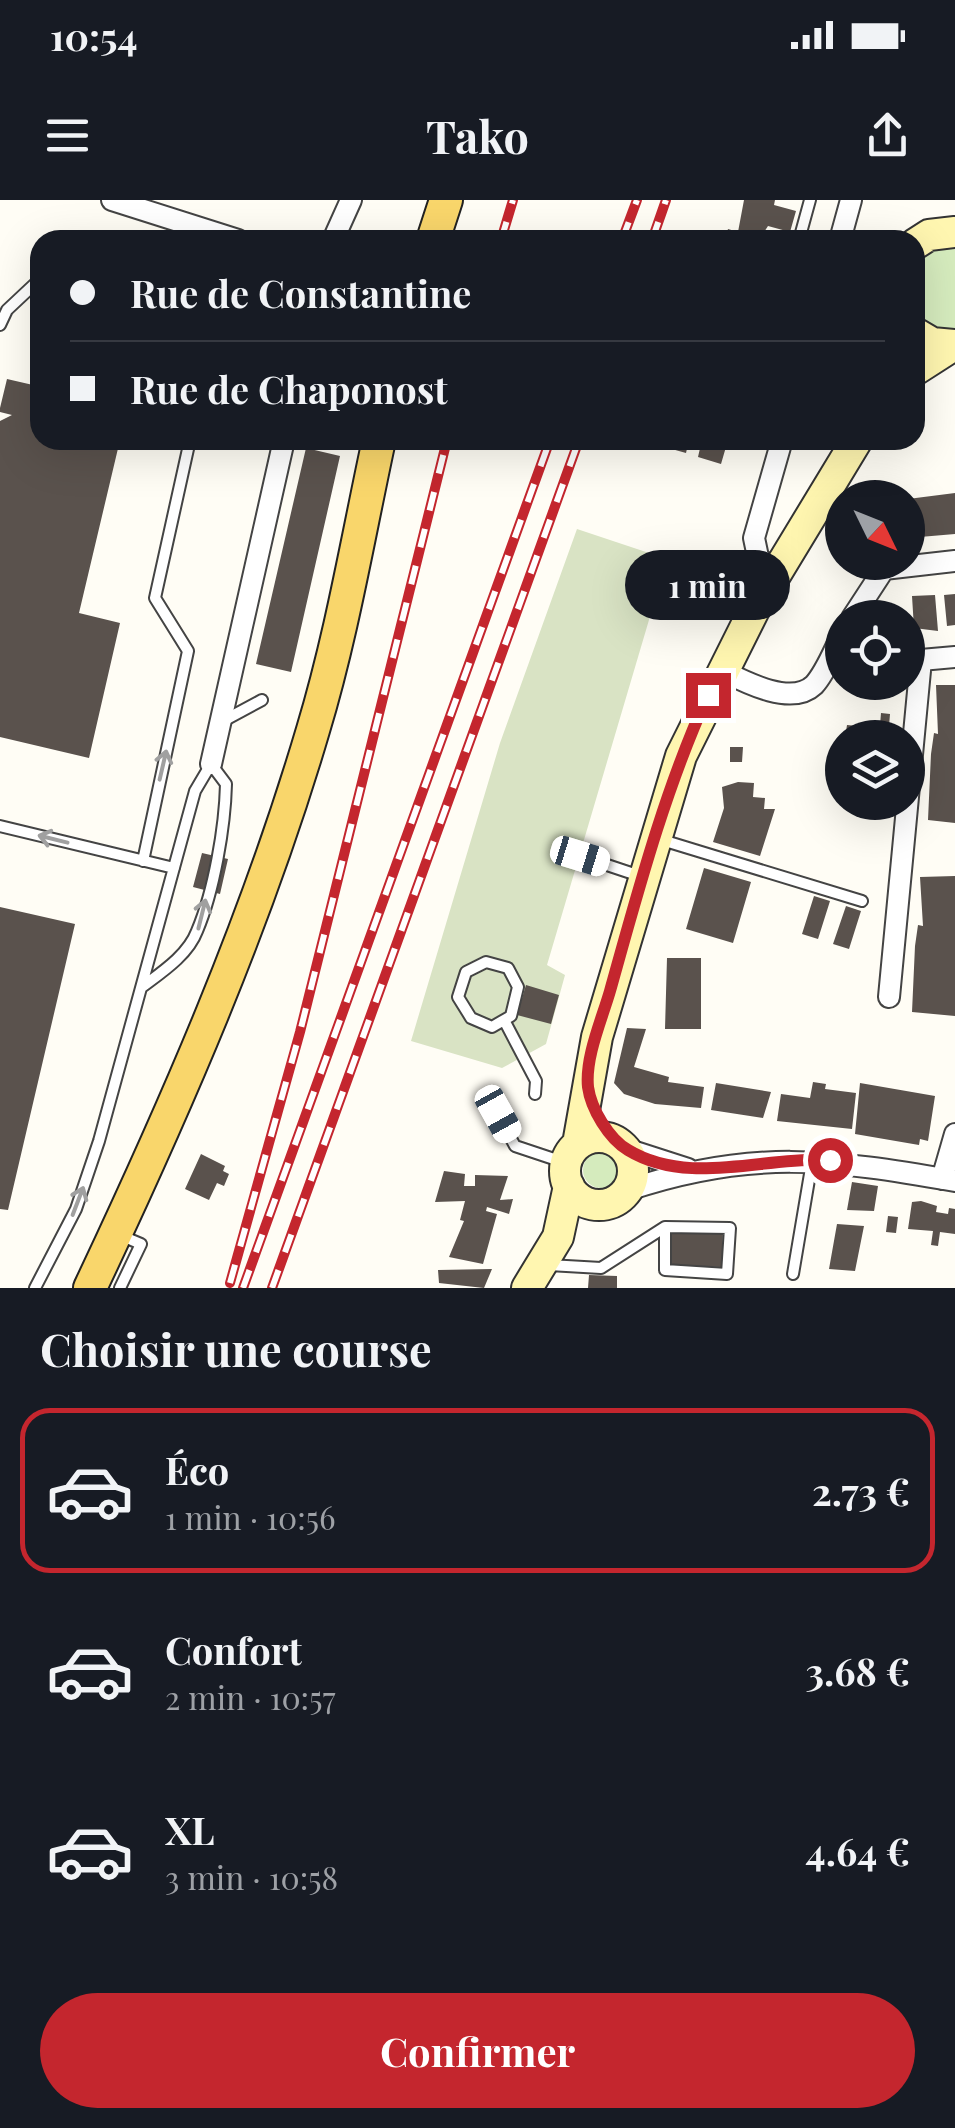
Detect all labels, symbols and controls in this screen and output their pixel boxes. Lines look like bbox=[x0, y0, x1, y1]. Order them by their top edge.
text: 10:54 bbox=[50, 10, 138, 61]
text: Tako bbox=[426, 105, 529, 165]
icon: menu bbox=[40, 108, 95, 163]
icon: share bbox=[860, 108, 915, 163]
text: Rue de Constantine bbox=[130, 267, 471, 318]
text: Rue de Chaponost bbox=[130, 363, 448, 414]
north arrow bbox=[825, 480, 925, 580]
map controls bbox=[825, 480, 925, 820]
callout: 1 min bbox=[626, 550, 790, 620]
text: 1 min bbox=[668, 563, 747, 606]
button: locate bbox=[825, 600, 925, 700]
route end bbox=[686, 673, 731, 718]
button: layers bbox=[825, 720, 925, 820]
one-way arrow bbox=[154, 750, 173, 782]
one-way arrow bbox=[38, 829, 70, 847]
car bbox=[547, 833, 613, 879]
one-way arrow bbox=[193, 899, 212, 930]
car bbox=[470, 1080, 526, 1148]
route start bbox=[808, 1138, 853, 1183]
one-way arrow bbox=[70, 1186, 88, 1217]
text: Choisir une course bbox=[40, 1318, 432, 1378]
text: Éco bbox=[165, 1444, 229, 1495]
icon: car bbox=[45, 1446, 135, 1536]
text: 2.73 € bbox=[812, 1465, 910, 1516]
text: 1 min · 10:56 bbox=[165, 1495, 335, 1538]
text: Confort bbox=[165, 1624, 302, 1675]
icon: car bbox=[45, 1626, 135, 1716]
text: 3.68 € bbox=[805, 1645, 910, 1696]
text: 2 min · 10:57 bbox=[165, 1675, 335, 1718]
text: XL bbox=[165, 1804, 214, 1855]
icon: car bbox=[45, 1806, 135, 1896]
text: 4.64 € bbox=[806, 1825, 910, 1876]
text: 3 min · 10:58 bbox=[165, 1855, 338, 1898]
button: Confirmer bbox=[40, 1993, 915, 2108]

